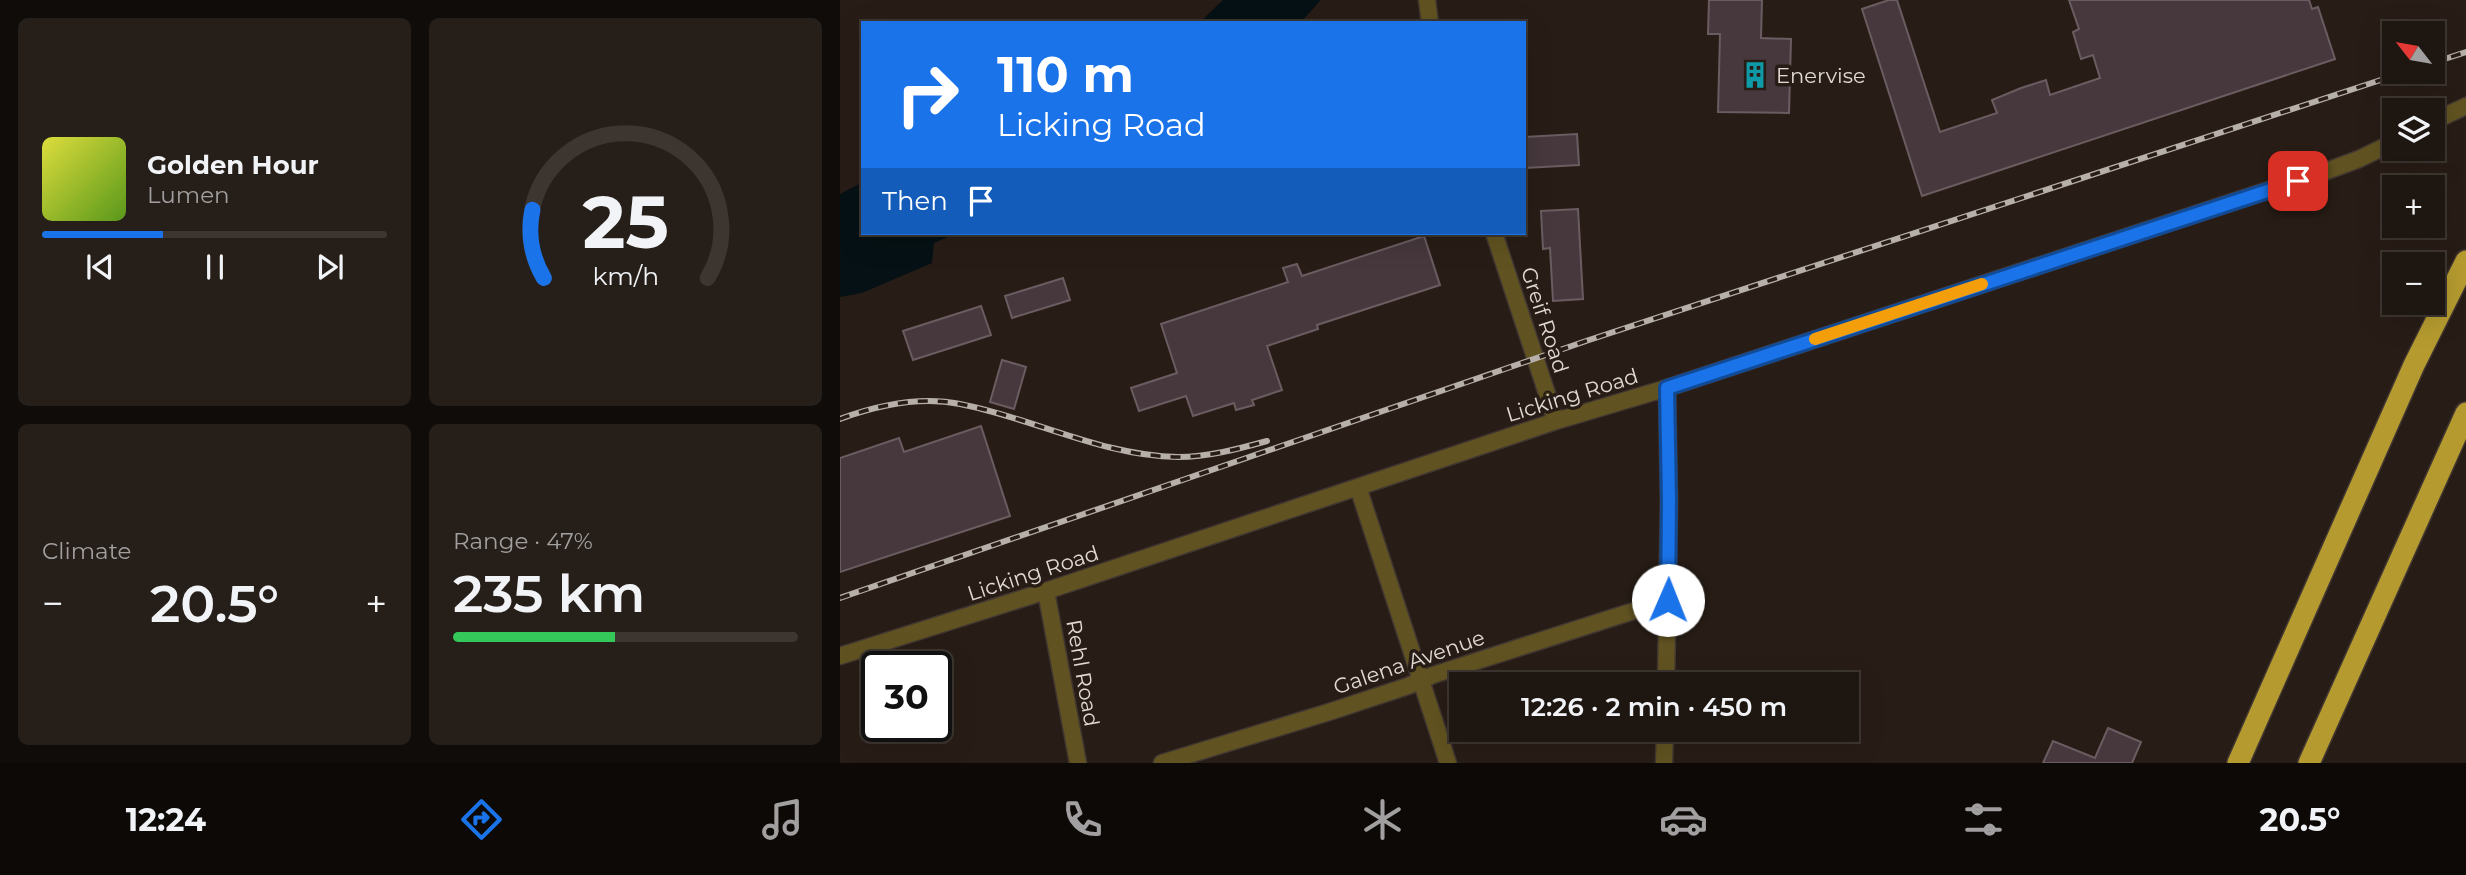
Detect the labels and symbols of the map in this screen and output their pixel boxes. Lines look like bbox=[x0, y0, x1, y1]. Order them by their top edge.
north arrow bbox=[2382, 21, 2445, 84]
building icon: Enervise bbox=[1740, 60, 1770, 90]
place label: Enervise bbox=[1776, 63, 1866, 88]
pin bbox=[2268, 151, 2328, 211]
street label: Greif Road bbox=[1516, 264, 1574, 376]
street label: Licking Road bbox=[1503, 363, 1641, 427]
street label: Licking Road bbox=[964, 540, 1102, 606]
position arrow bbox=[1631, 563, 1705, 637]
street label: Rehl Road bbox=[1061, 618, 1105, 728]
street label: Galena Avenue bbox=[1330, 624, 1488, 700]
speed limit sign: 30 bbox=[861, 651, 952, 742]

